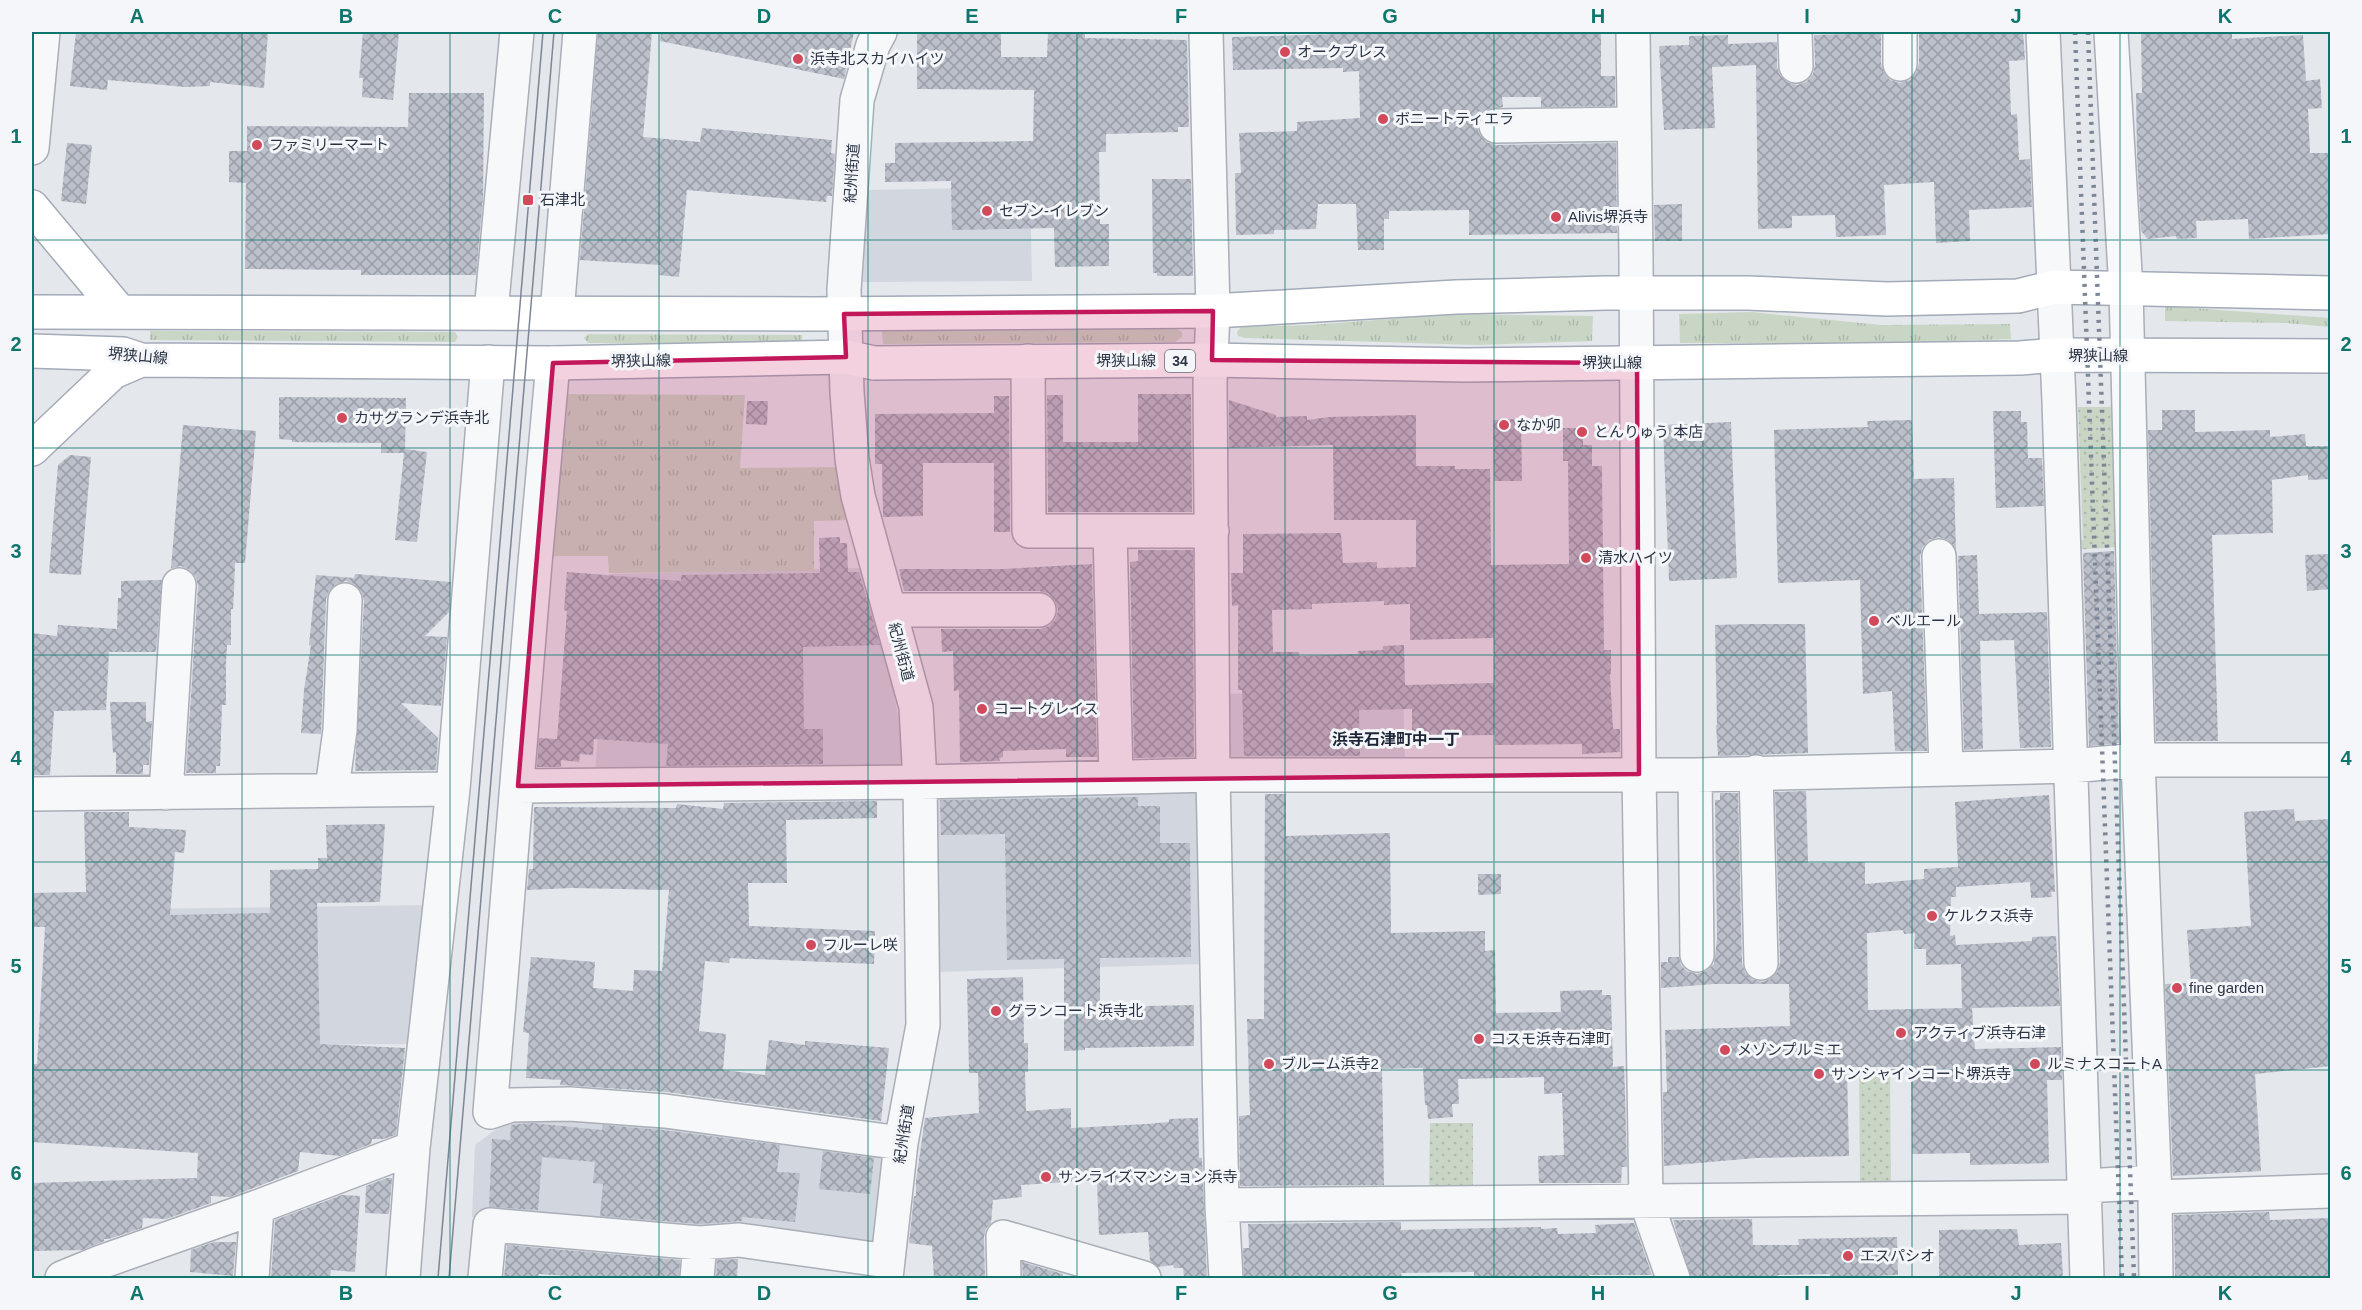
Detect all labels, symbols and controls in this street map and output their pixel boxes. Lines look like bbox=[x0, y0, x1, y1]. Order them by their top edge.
text: A bbox=[130, 5, 144, 27]
text: B bbox=[339, 5, 353, 27]
text: C bbox=[548, 5, 562, 27]
text: D bbox=[757, 5, 771, 27]
text: E bbox=[965, 5, 979, 27]
text: F bbox=[1175, 5, 1187, 27]
text: G bbox=[1382, 5, 1398, 27]
text: H bbox=[1591, 5, 1605, 27]
text: I bbox=[1804, 5, 1810, 27]
text: J bbox=[2010, 5, 2022, 27]
text: K bbox=[2218, 5, 2233, 27]
place label: オークプレス bbox=[1297, 43, 1387, 60]
marker: オークプレス bbox=[1278, 45, 1292, 59]
place label: 浜寺北スカイハイツ bbox=[810, 50, 944, 67]
marker: 浜寺北スカイハイツ bbox=[791, 52, 805, 66]
place label: ボニートティエラ bbox=[1395, 110, 1514, 127]
marker: ボニートティエラ bbox=[1376, 112, 1390, 126]
text: 1 bbox=[10, 125, 22, 147]
text: 1 bbox=[2340, 125, 2352, 147]
place label: ファミリーマート bbox=[269, 136, 389, 153]
marker: ファミリーマート bbox=[250, 138, 264, 152]
street label: 紀州街道 bbox=[841, 142, 862, 203]
place label: 石津北 bbox=[540, 191, 585, 208]
marker: 石津北 bbox=[521, 193, 535, 207]
place label: セブン-イレブン bbox=[999, 202, 1109, 219]
marker: セブン-イレブン bbox=[980, 204, 994, 218]
place label: Alivis堺浜寺 bbox=[1568, 208, 1648, 225]
marker: Alivis堺浜寺 bbox=[1549, 210, 1563, 224]
text: 2 bbox=[10, 333, 22, 355]
text: 2 bbox=[2340, 333, 2352, 355]
street label: 堺狭山線 bbox=[107, 344, 169, 367]
street label: 堺狭山線 bbox=[2068, 347, 2128, 364]
road number: 34 bbox=[1165, 350, 1195, 372]
street label: 堺狭山線 bbox=[611, 351, 671, 370]
street label: 堺狭山線 bbox=[1096, 352, 1156, 369]
street label: 堺狭山線 bbox=[1582, 354, 1642, 371]
place label: カサグランデ浜寺北 bbox=[354, 409, 489, 426]
marker: カサグランデ浜寺北 bbox=[335, 411, 349, 425]
place label: なか卯 bbox=[1516, 416, 1561, 433]
marker: なか卯 bbox=[1497, 418, 1511, 432]
place label: とんりゅう 本店 bbox=[1594, 423, 1703, 440]
marker: とんりゅう 本店 bbox=[1575, 425, 1589, 439]
text: 3 bbox=[10, 540, 22, 562]
text: 3 bbox=[2340, 540, 2352, 562]
place label: 清水ハイツ bbox=[1598, 549, 1673, 566]
marker: 清水ハイツ bbox=[1579, 551, 1593, 565]
place label: ベルエール bbox=[1886, 612, 1961, 629]
marker: ベルエール bbox=[1867, 614, 1881, 628]
street label: 紀州街道 bbox=[886, 621, 917, 683]
place label: コートグレイス bbox=[994, 700, 1099, 717]
marker: コートグレイス bbox=[975, 702, 989, 716]
district label: 浜寺石津町中一丁 bbox=[1332, 731, 1460, 748]
text: 4 bbox=[10, 747, 22, 769]
text: 4 bbox=[2340, 747, 2352, 769]
place label: ケルクス浜寺 bbox=[1944, 907, 2034, 924]
marker: ケルクス浜寺 bbox=[1925, 909, 1939, 923]
place label: フルーレ咲 bbox=[823, 936, 898, 953]
marker: フルーレ咲 bbox=[804, 938, 818, 952]
text: 5 bbox=[10, 955, 22, 977]
text: 5 bbox=[2340, 955, 2352, 977]
place label: fine garden bbox=[2189, 979, 2264, 996]
marker: fine garden bbox=[2170, 981, 2184, 995]
place label: グランコート浜寺北 bbox=[1008, 1002, 1143, 1019]
marker: グランコート浜寺北 bbox=[989, 1004, 1003, 1018]
place label: アクティブ浜寺石津 bbox=[1913, 1024, 2046, 1041]
marker: アクティブ浜寺石津 bbox=[1894, 1026, 1908, 1040]
place label: コスモ浜寺石津町 bbox=[1491, 1030, 1611, 1047]
marker: コスモ浜寺石津町 bbox=[1472, 1032, 1486, 1046]
place label: メゾンプルミエ bbox=[1737, 1041, 1842, 1058]
marker: メゾンプルミエ bbox=[1718, 1043, 1732, 1057]
place label: ブルーム浜寺2 bbox=[1281, 1055, 1379, 1072]
place label: ルミナスコートA bbox=[2047, 1055, 2162, 1072]
marker: ブルーム浜寺2 bbox=[1262, 1057, 1276, 1071]
marker: ルミナスコートA bbox=[2028, 1057, 2042, 1071]
place label: サンシャインコート堺浜寺 bbox=[1831, 1065, 2011, 1082]
marker: サンシャインコート堺浜寺 bbox=[1812, 1067, 1826, 1081]
street label: 紀州街道 bbox=[890, 1103, 917, 1165]
text: 6 bbox=[10, 1162, 22, 1184]
text: 6 bbox=[2340, 1162, 2352, 1184]
place label: サンライズマンション浜寺 bbox=[1058, 1168, 1238, 1185]
marker: サンライズマンション浜寺 bbox=[1039, 1170, 1053, 1184]
place label: エスパシオ bbox=[1860, 1247, 1935, 1264]
marker: エスパシオ bbox=[1841, 1249, 1855, 1263]
text: A bbox=[130, 1282, 144, 1304]
text: B bbox=[339, 1282, 353, 1304]
text: C bbox=[548, 1282, 562, 1304]
text: D bbox=[757, 1282, 771, 1304]
text: E bbox=[965, 1282, 979, 1304]
text: F bbox=[1175, 1282, 1187, 1304]
text: G bbox=[1382, 1282, 1398, 1304]
text: H bbox=[1591, 1282, 1605, 1304]
text: I bbox=[1804, 1282, 1810, 1304]
text: J bbox=[2010, 1282, 2022, 1304]
text: K bbox=[2218, 1282, 2233, 1304]

